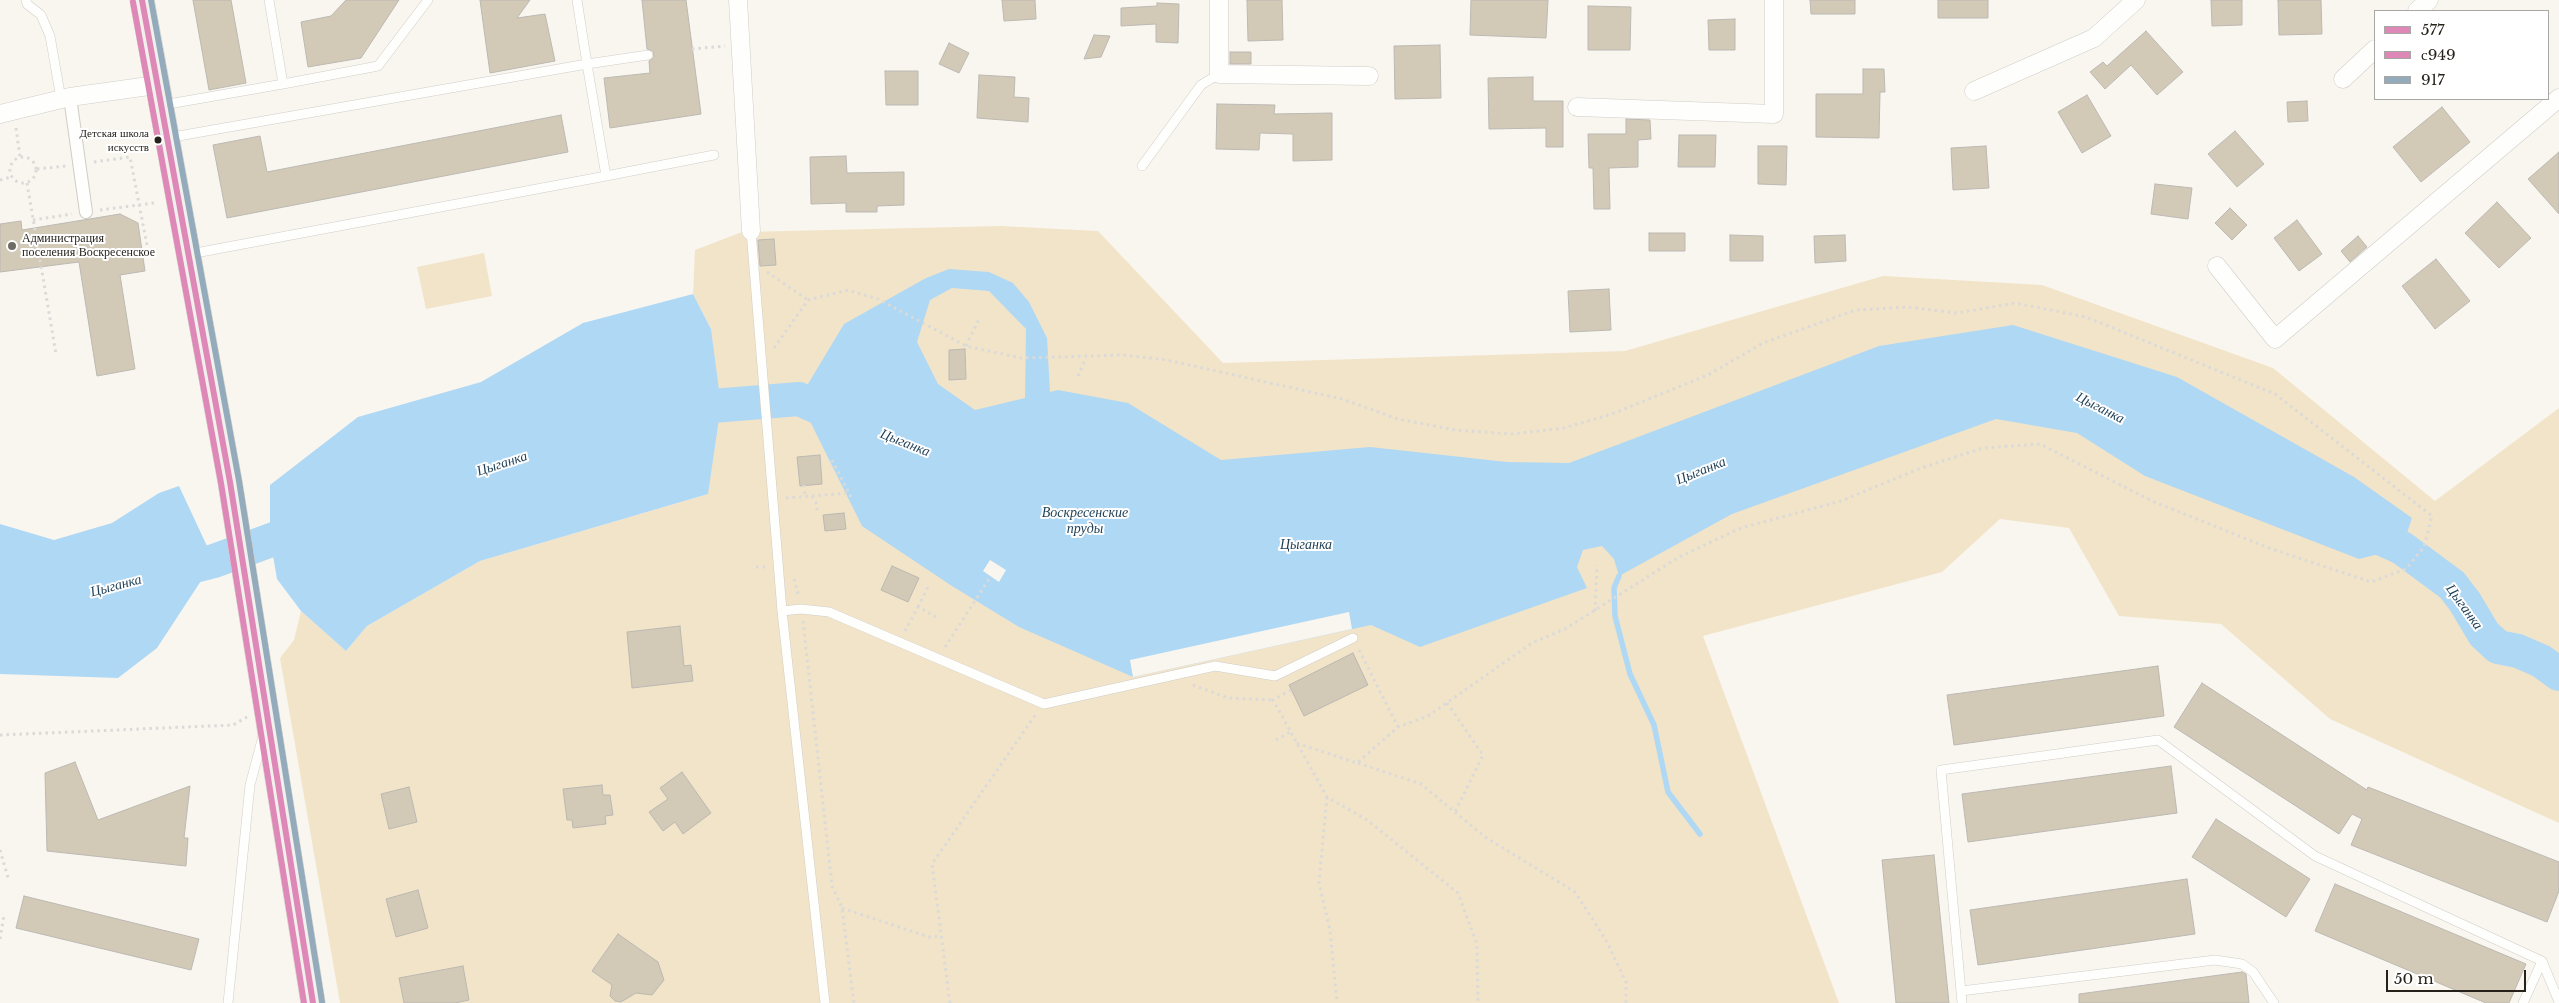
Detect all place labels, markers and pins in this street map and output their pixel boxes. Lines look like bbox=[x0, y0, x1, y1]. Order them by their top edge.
place label: Детская школа искусств bbox=[79, 127, 149, 153]
marker: Детская школа искусств bbox=[153, 135, 163, 145]
place label: Администрация поселения Воскресенское bbox=[22, 232, 155, 260]
marker: Администрация поселения Воскресенское bbox=[6, 240, 18, 252]

